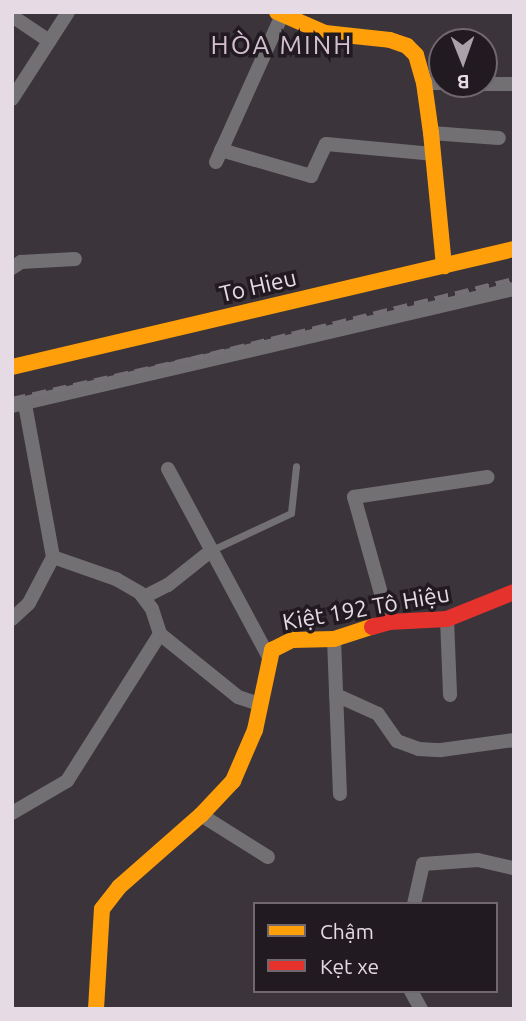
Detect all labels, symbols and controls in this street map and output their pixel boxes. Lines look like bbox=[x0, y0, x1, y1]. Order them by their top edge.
north arrow bbox=[428, 28, 498, 98]
district label: HÒA MINH bbox=[212, 29, 352, 61]
text: B bbox=[457, 71, 470, 93]
street label: To Hieu bbox=[217, 264, 299, 308]
street label: Kiệt 192 Tô Hiệu bbox=[280, 580, 452, 636]
legend bbox=[253, 902, 498, 993]
text: Chậm bbox=[320, 919, 374, 943]
text: Kẹt xe bbox=[320, 954, 379, 978]

